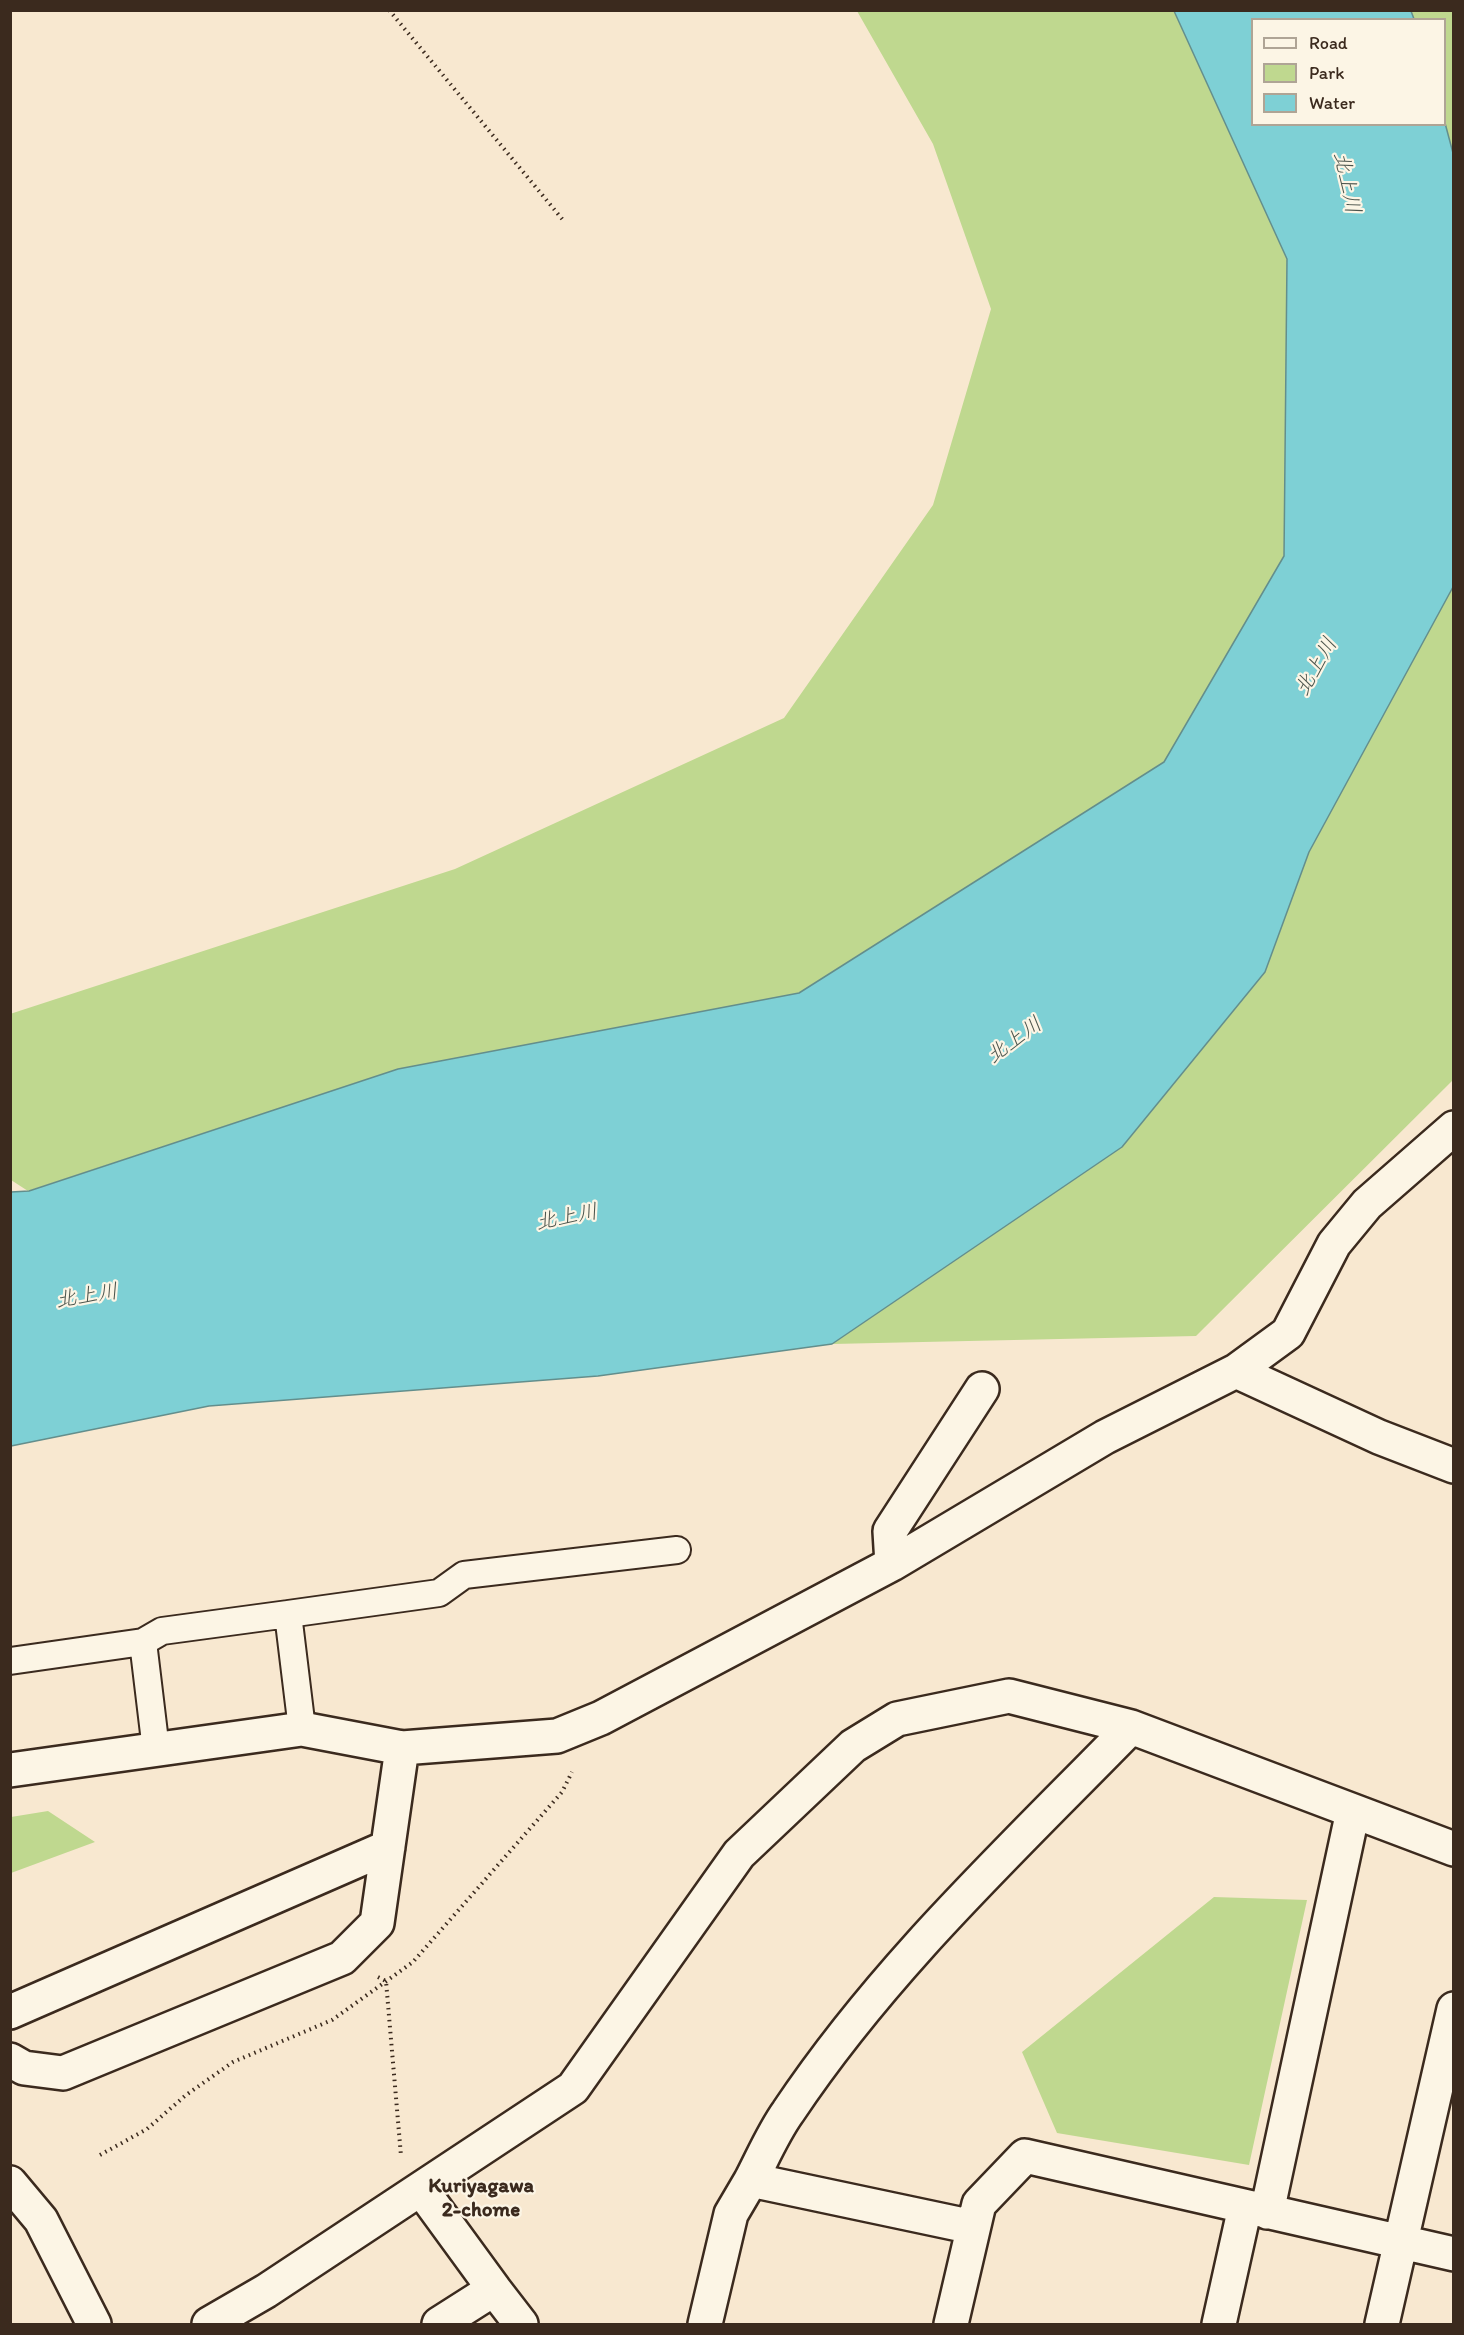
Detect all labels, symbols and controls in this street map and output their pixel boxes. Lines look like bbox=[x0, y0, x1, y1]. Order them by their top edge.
legend bbox=[1251, 18, 1446, 126]
text: Road bbox=[1309, 32, 1348, 54]
text: Park bbox=[1309, 62, 1344, 84]
text: Water bbox=[1309, 92, 1355, 114]
water label: 北上川 bbox=[1327, 150, 1365, 216]
water label: 北上川 bbox=[1290, 633, 1344, 701]
water label: 北上川 bbox=[982, 1012, 1048, 1070]
water label: 北上川 bbox=[534, 1200, 600, 1236]
water label: 北上川 bbox=[54, 1280, 120, 1314]
district label: Kuriyagawa 2-chome bbox=[428, 2174, 534, 2224]

